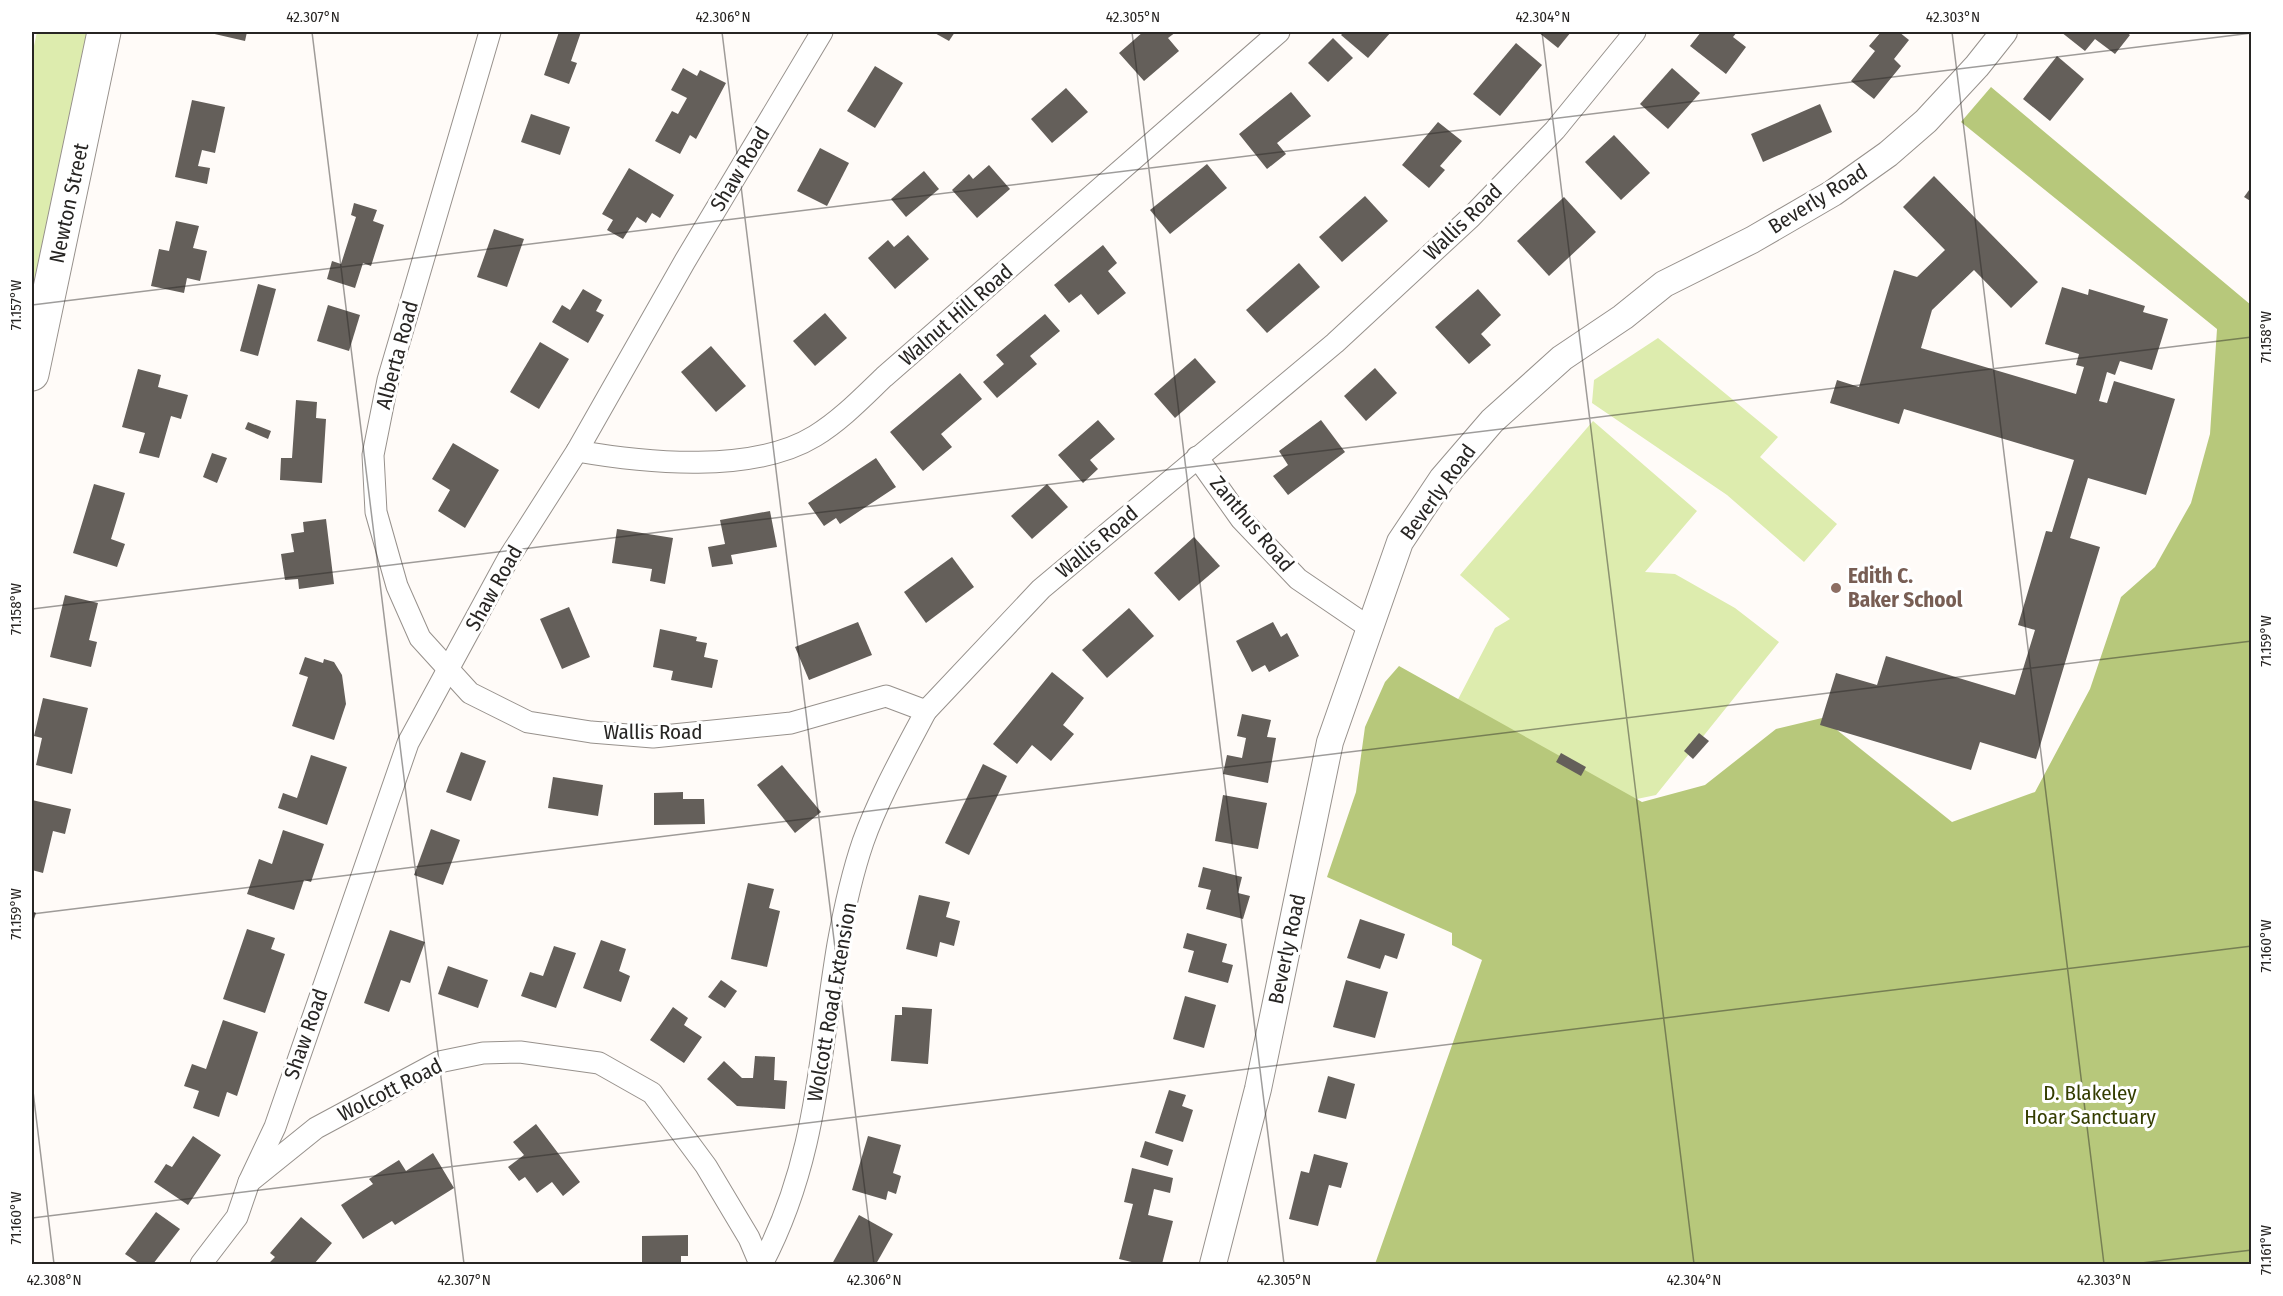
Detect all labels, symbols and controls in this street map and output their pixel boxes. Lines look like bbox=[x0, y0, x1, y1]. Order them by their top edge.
text: 42.307°N bbox=[286, 8, 340, 26]
text: 42.306°N bbox=[695, 8, 751, 26]
text: 42.305°N bbox=[1106, 8, 1160, 26]
text: 42.304°N bbox=[1516, 8, 1570, 26]
text: 42.303°N bbox=[1926, 8, 1980, 26]
street label: Shaw Road bbox=[705, 122, 775, 216]
street label: Newton Street bbox=[44, 140, 94, 265]
street label: Beverly Road bbox=[1764, 158, 1872, 240]
street label: Wallis Road bbox=[1418, 178, 1508, 266]
street label: Walnut Hill Road bbox=[894, 259, 1018, 371]
text: 71.157°W bbox=[7, 280, 25, 330]
street label: Alberta Road bbox=[370, 298, 424, 412]
text: 71.158°W bbox=[2257, 311, 2275, 363]
street label: Beverly Road bbox=[1395, 439, 1481, 545]
street label: Zanthus Road bbox=[1204, 471, 1300, 577]
street label: Wallis Road bbox=[1051, 500, 1143, 584]
street label: Shaw Road bbox=[460, 541, 528, 635]
place label: Edith C. Baker School bbox=[1848, 563, 1963, 613]
marker: Edith C. Baker School bbox=[1829, 581, 1843, 595]
text: 71.158°W bbox=[7, 583, 25, 635]
text: 71.159°W bbox=[2257, 615, 2275, 667]
street label: Wallis Road bbox=[604, 719, 703, 745]
text: 71.159°W bbox=[7, 888, 25, 940]
street label: Beverly Road bbox=[1263, 892, 1311, 1006]
street label: Wolcott Road Extension bbox=[802, 900, 862, 1104]
text: 71.160°W bbox=[2257, 920, 2275, 972]
street label: Shaw Road bbox=[278, 985, 334, 1083]
street label: Wolcott Road bbox=[333, 1053, 447, 1127]
park label: D. Blakeley Hoar Sanctuary bbox=[2024, 1080, 2156, 1130]
text: 71.160°W bbox=[7, 1192, 25, 1244]
text: 71.161°W bbox=[2257, 1225, 2275, 1275]
text: 42.308°N bbox=[26, 1271, 82, 1289]
text: 42.307°N bbox=[437, 1271, 491, 1289]
text: 42.306°N bbox=[846, 1271, 902, 1289]
text: 42.305°N bbox=[1257, 1271, 1311, 1289]
text: 42.304°N bbox=[1667, 1271, 1721, 1289]
text: 42.303°N bbox=[2077, 1271, 2131, 1289]

